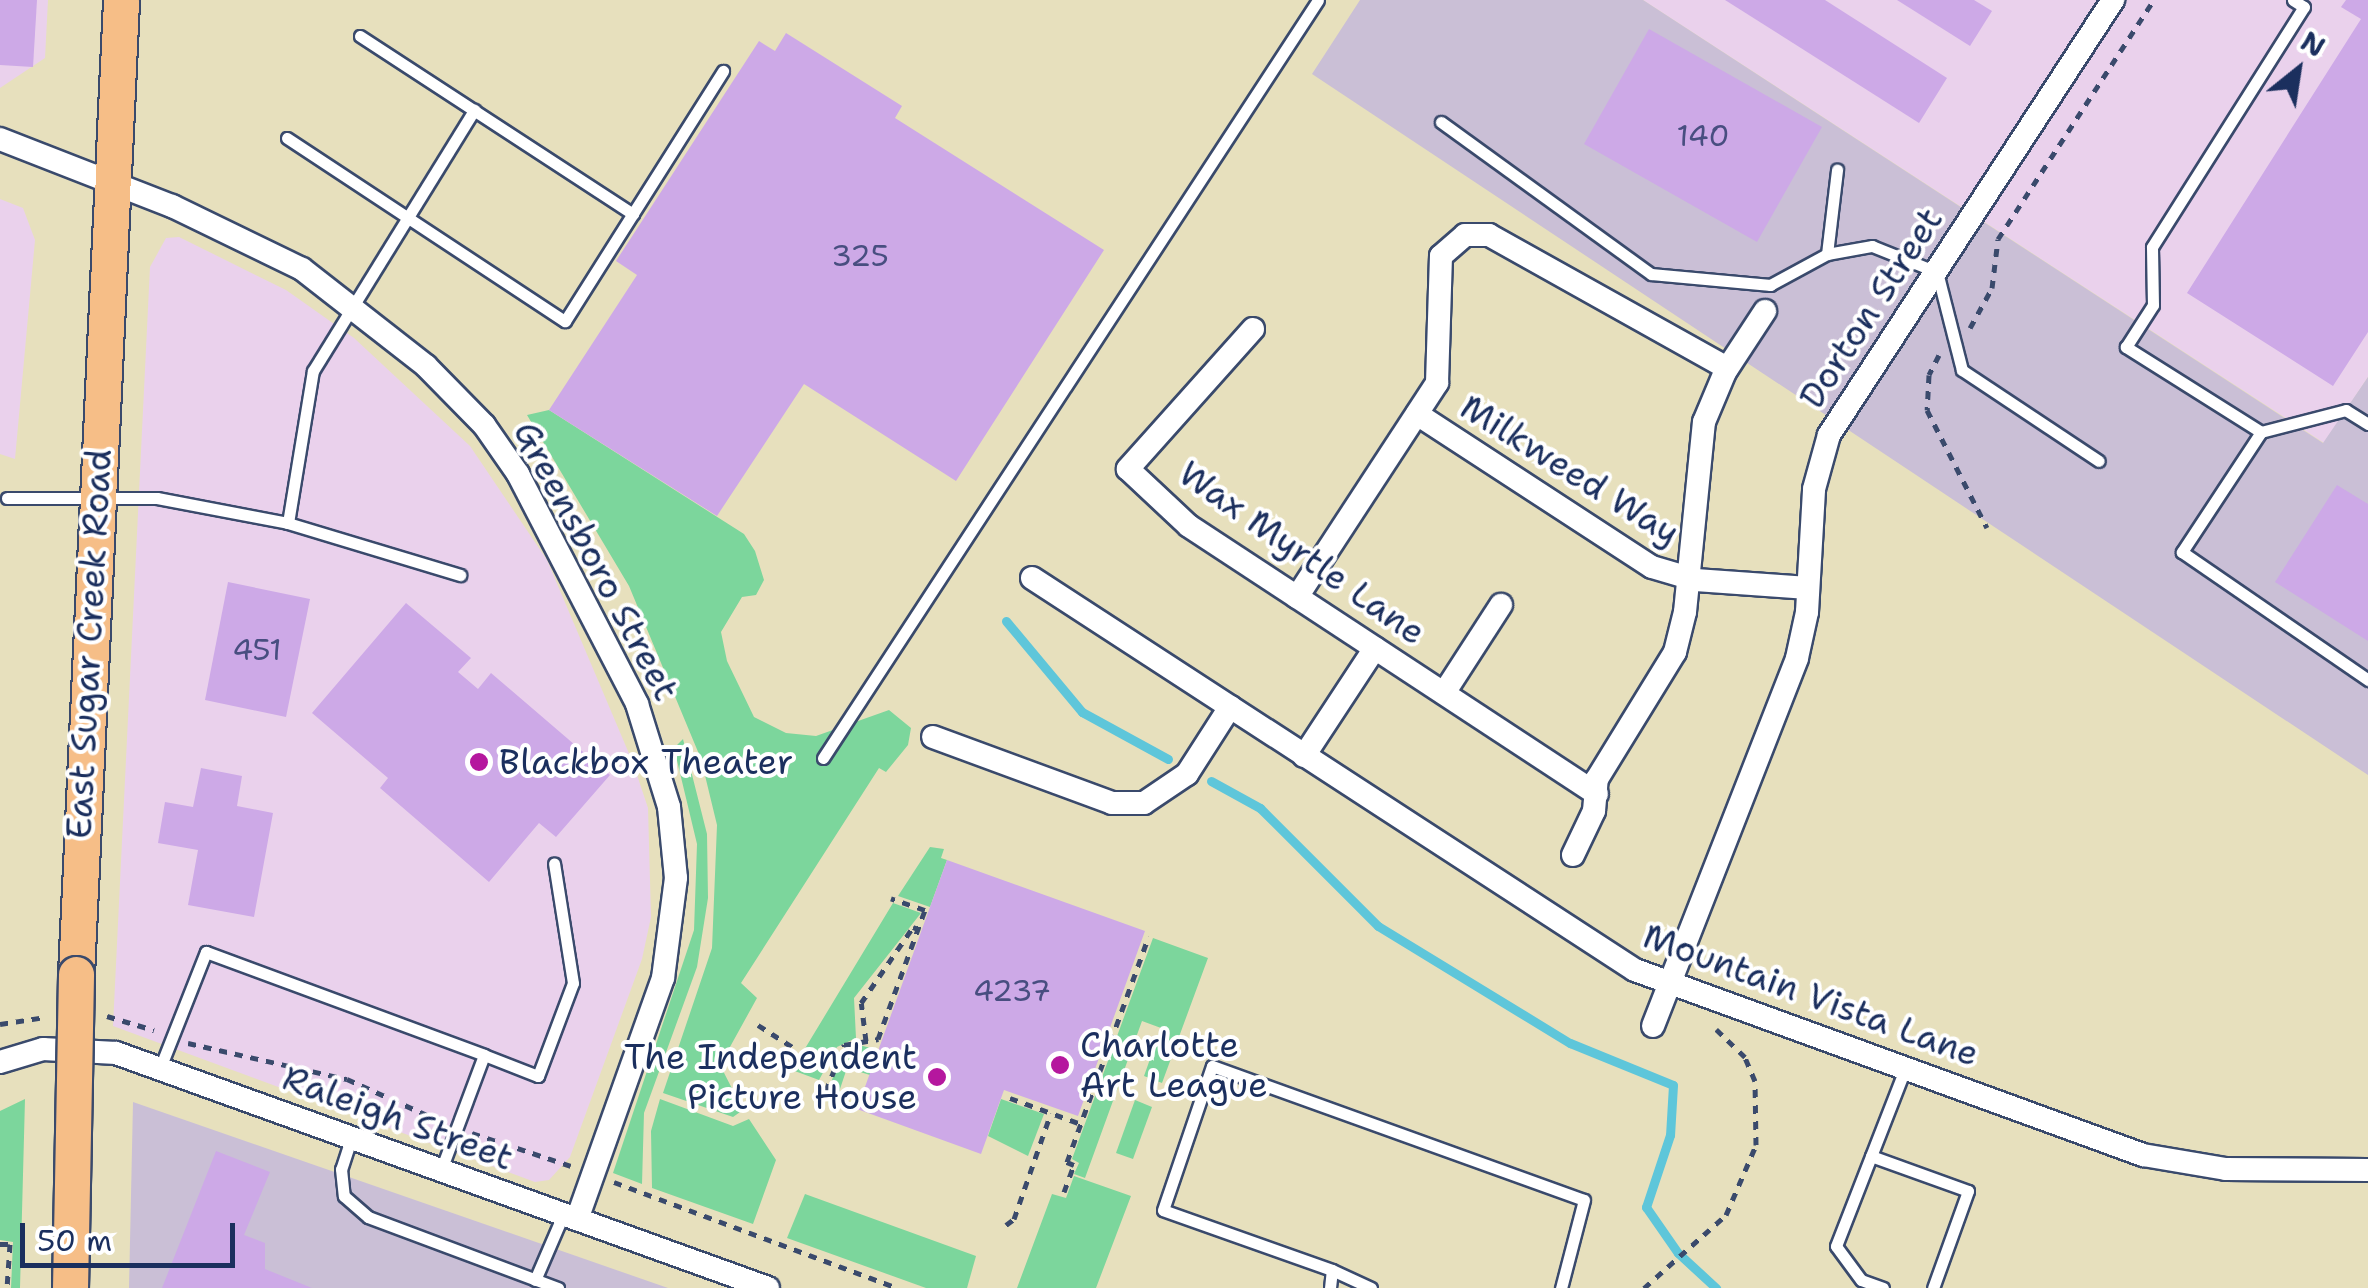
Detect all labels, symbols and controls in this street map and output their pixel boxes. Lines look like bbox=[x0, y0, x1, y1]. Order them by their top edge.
north arrow bbox=[2248, 20, 2348, 120]
text: N bbox=[2294, 22, 2332, 66]
house number: 140 bbox=[1677, 118, 1729, 154]
street label: Dorton Street bbox=[1791, 200, 1951, 416]
house number: 325 bbox=[831, 238, 889, 274]
street label: Milkweed Way bbox=[1453, 386, 1687, 554]
street label: Greensboro Street bbox=[505, 414, 687, 708]
street label: East Sugar Creek Road bbox=[58, 448, 120, 840]
street label: Wax Myrtle Lane bbox=[1171, 452, 1433, 654]
house number: 451 bbox=[232, 632, 282, 668]
place label: Blackbox Theater bbox=[499, 741, 793, 783]
marker: Blackbox Theater bbox=[468, 751, 490, 773]
street label: Mountain Vista Lane bbox=[1638, 915, 1984, 1075]
house number: 4237 bbox=[973, 973, 1051, 1009]
place label: Charlotte Art League bbox=[1080, 1024, 1268, 1106]
place label: The Independent Picture House bbox=[624, 1036, 917, 1118]
marker: Charlotte Art League bbox=[1049, 1054, 1071, 1076]
street label: Raleigh Street bbox=[277, 1057, 519, 1179]
marker: The Independent Picture House bbox=[926, 1066, 948, 1088]
scale bar bbox=[25, 1203, 240, 1265]
text: 50 m bbox=[37, 1220, 112, 1261]

